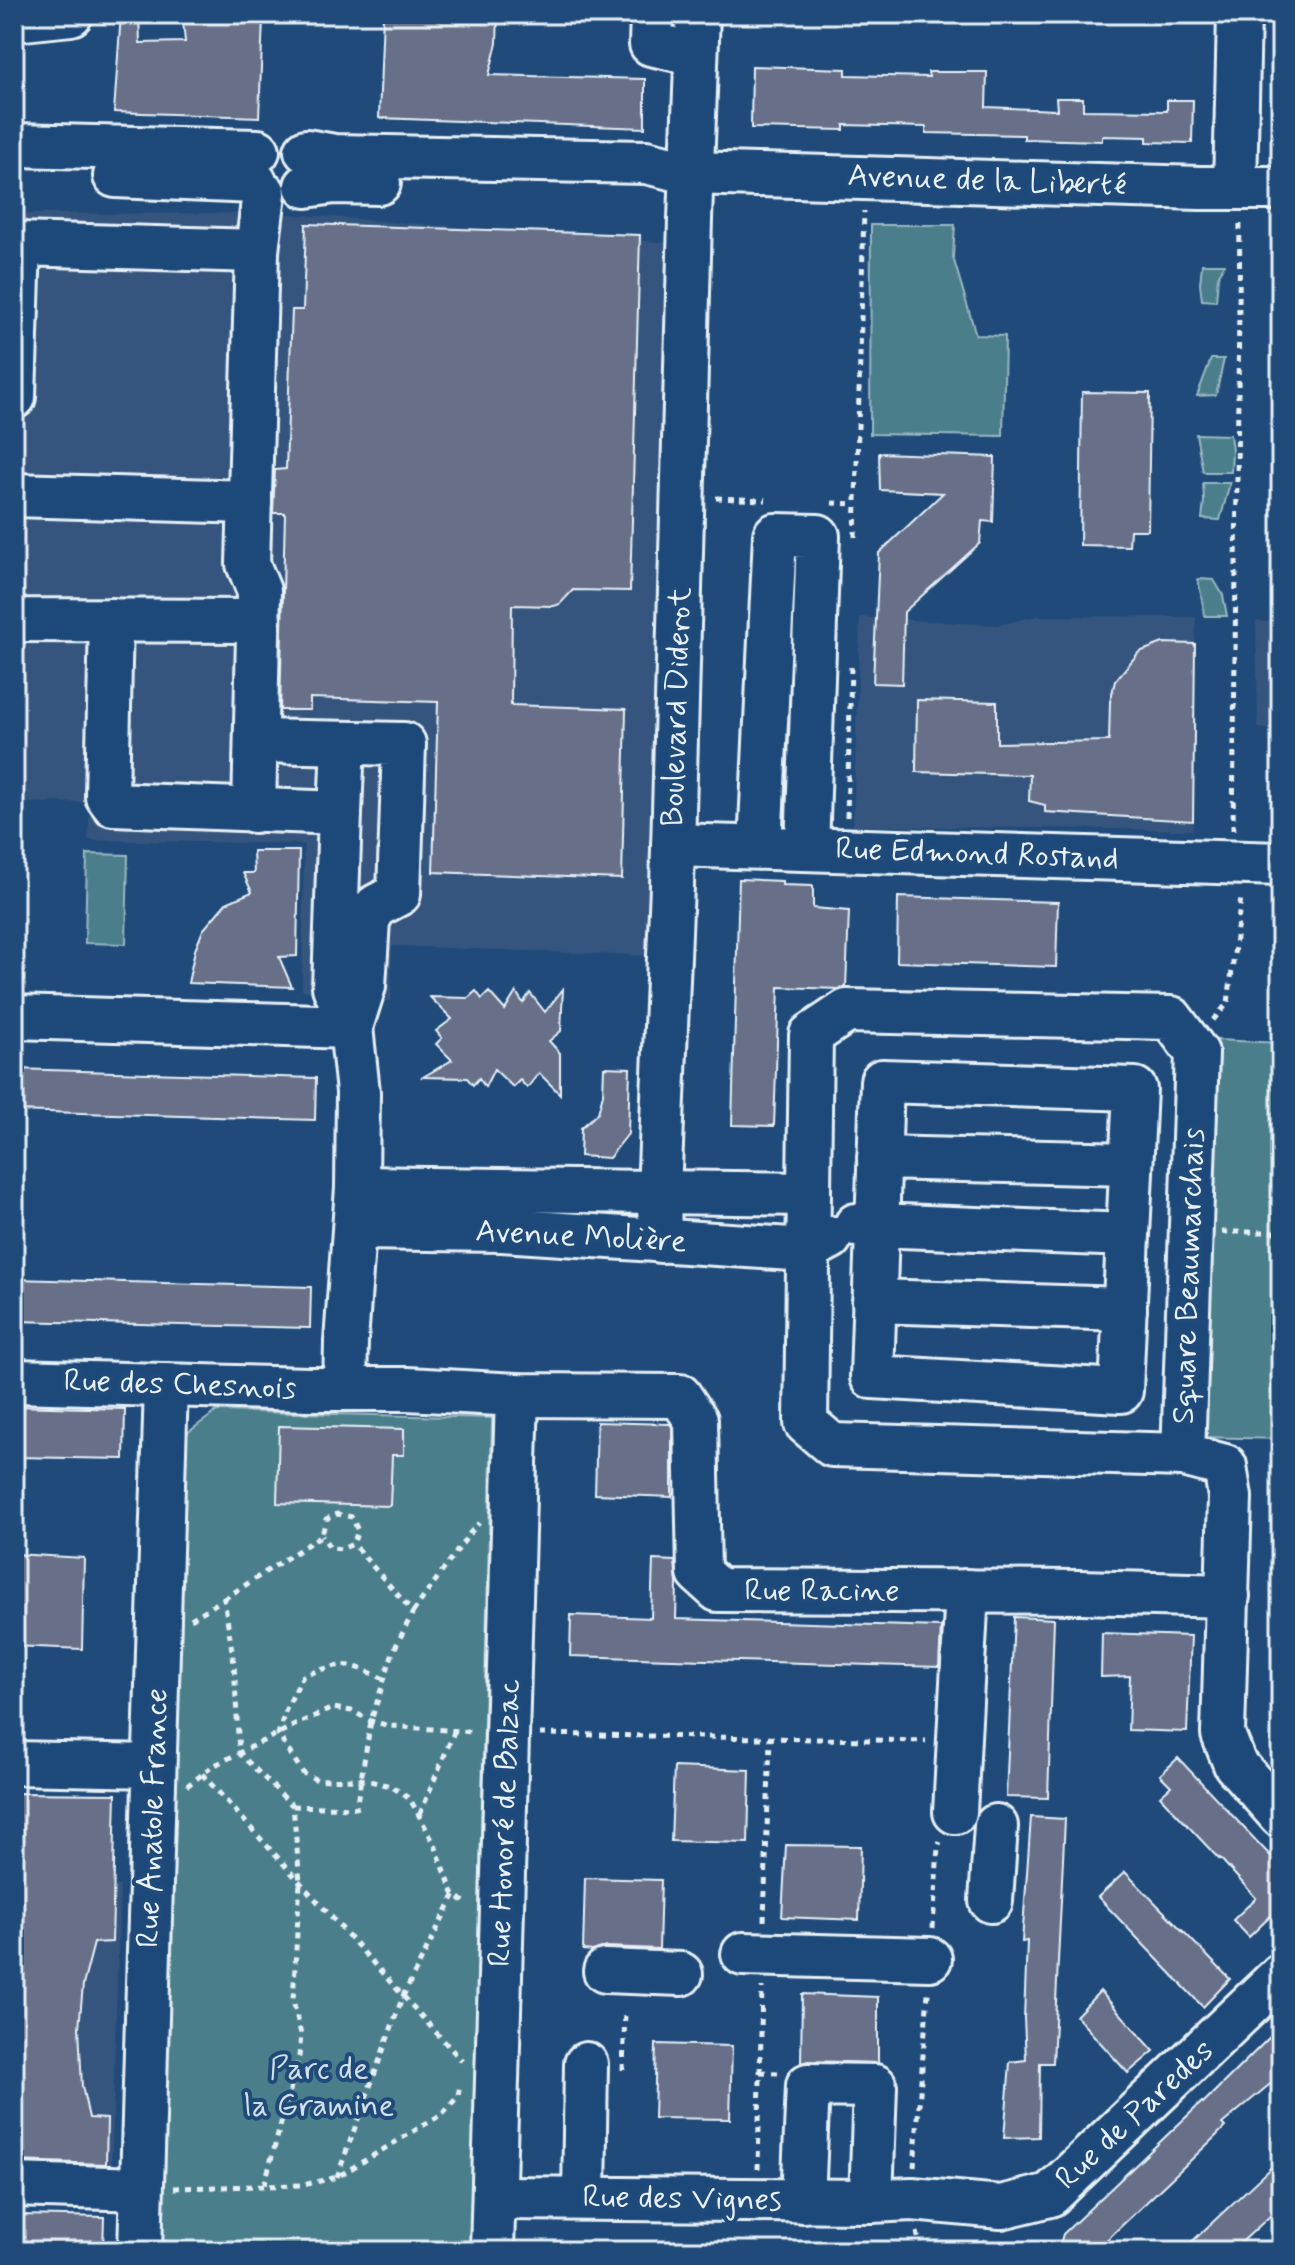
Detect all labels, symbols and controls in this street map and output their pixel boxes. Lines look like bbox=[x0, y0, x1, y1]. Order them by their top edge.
street label: Avenue de la Liberté bbox=[847, 155, 1127, 207]
street label: Boulevard Diderot bbox=[652, 586, 702, 827]
street label: Rue Edmond Rostand bbox=[835, 828, 1119, 880]
street label: Square Beaumarchais bbox=[1163, 1127, 1215, 1425]
street label: Avenue Molière bbox=[474, 1211, 688, 1263]
street label: Rue des Chesnois bbox=[63, 1360, 297, 1410]
street label: Rue Racine bbox=[744, 1570, 900, 1612]
street label: Rue Honoré de Balzac bbox=[479, 1678, 531, 1968]
street label: Rue Anatole France bbox=[127, 1687, 179, 1949]
street label: Rue de Paredes bbox=[1047, 2031, 1223, 2199]
park label: Parc de la Gramine bbox=[244, 2048, 394, 2127]
street label: Rue des Vignes bbox=[582, 2176, 782, 2222]

